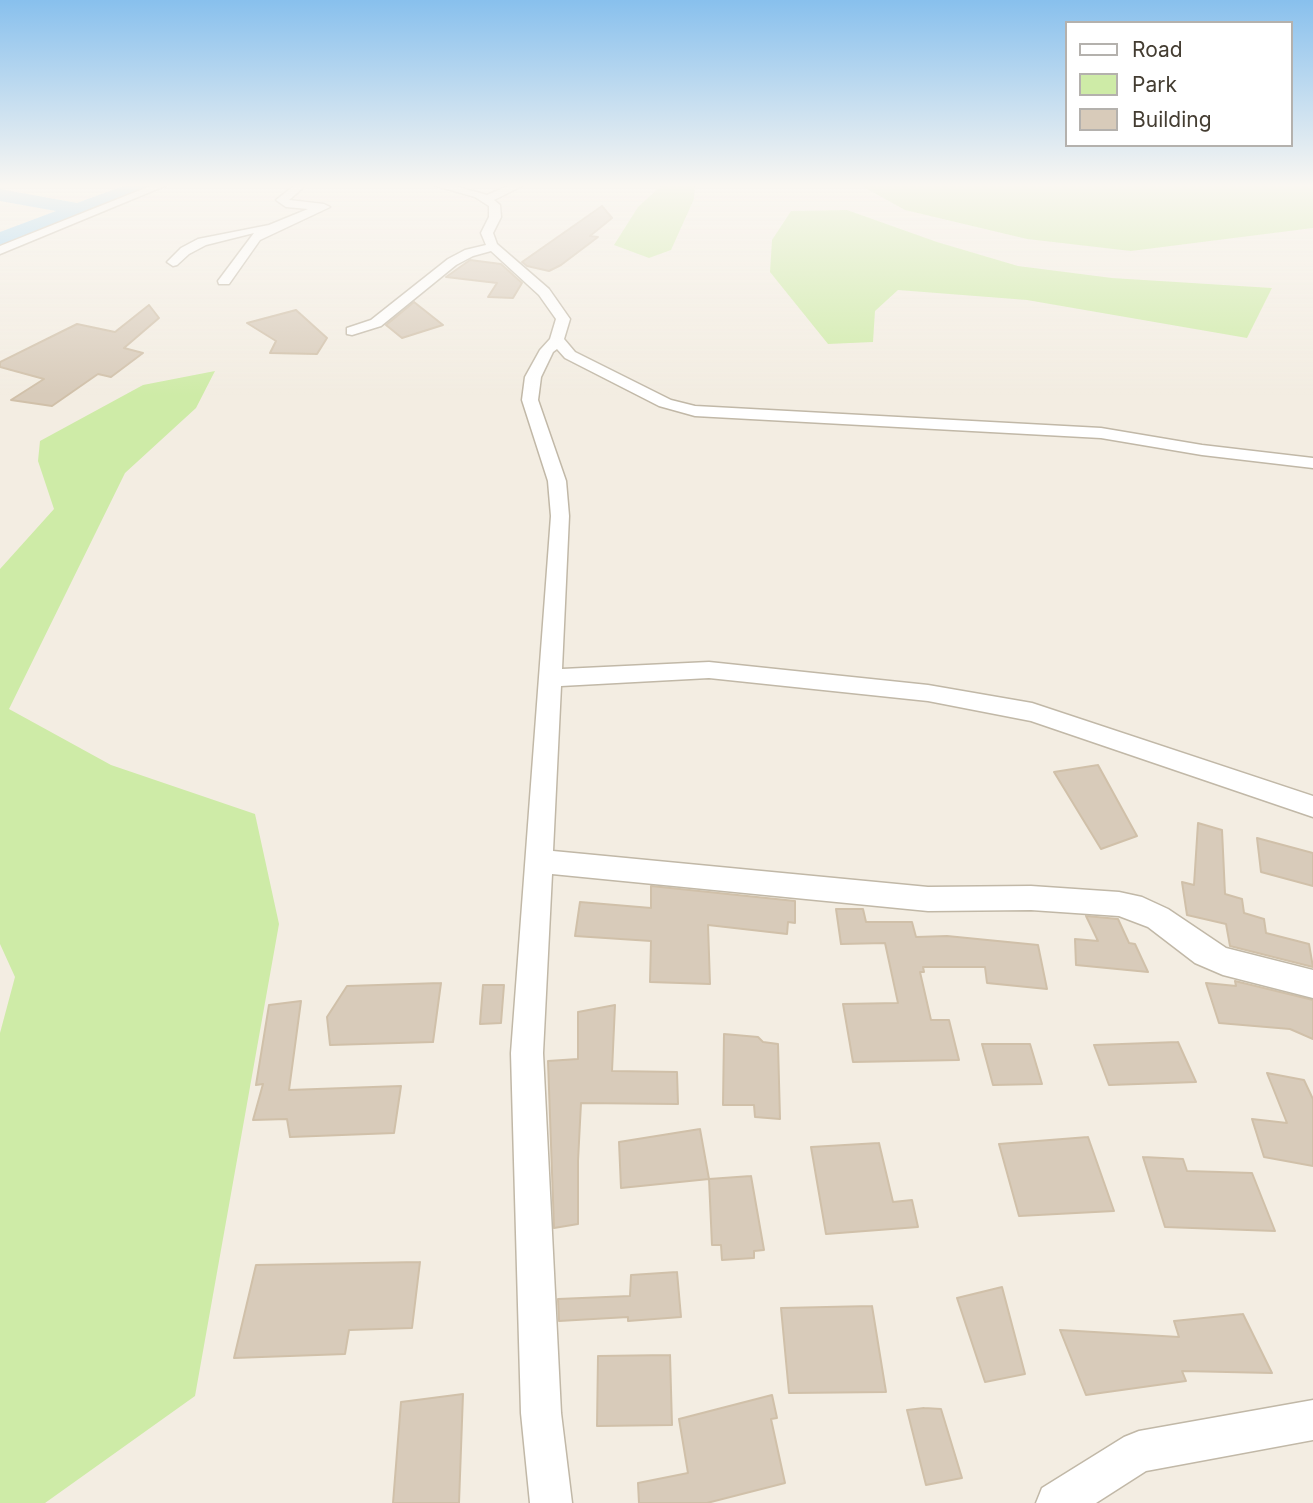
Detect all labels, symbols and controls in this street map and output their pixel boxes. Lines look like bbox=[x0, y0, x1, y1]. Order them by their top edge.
legend bbox=[1064, 21, 1292, 147]
text: Road bbox=[1132, 37, 1183, 62]
text: Park bbox=[1132, 72, 1177, 97]
text: Building bbox=[1132, 107, 1212, 132]

